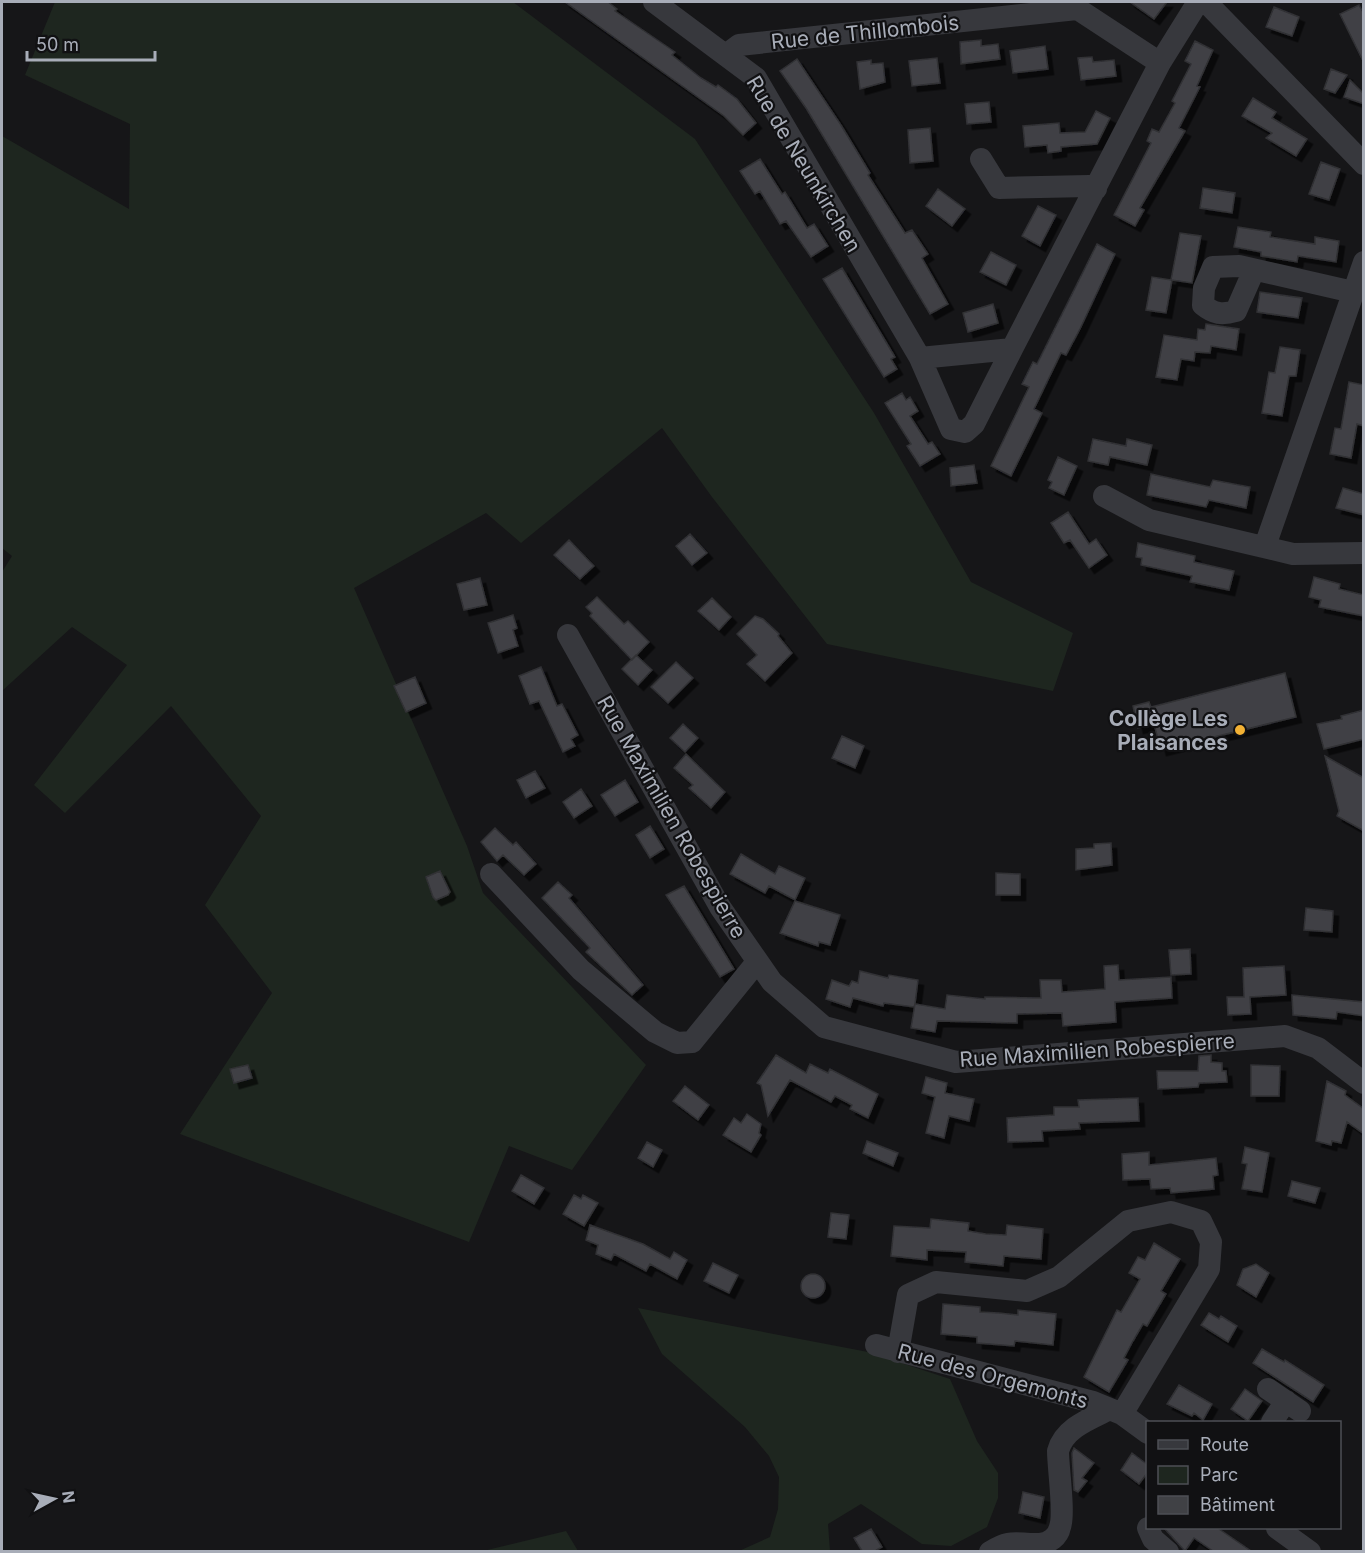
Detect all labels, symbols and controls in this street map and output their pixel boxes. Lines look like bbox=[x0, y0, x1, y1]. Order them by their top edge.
street label: Rue de Thillombois bbox=[770, 10, 960, 54]
scale bar bbox=[27, 24, 154, 62]
text: 50 m bbox=[36, 34, 79, 55]
street label: Rue de Neunkirchen bbox=[741, 71, 867, 257]
street label: Rue Maximilien Robespierre bbox=[592, 691, 752, 943]
place label: Collège Les Plaisances bbox=[1109, 706, 1228, 755]
marker: Collège Les Plaisances bbox=[1233, 723, 1247, 737]
street label: Rue Maximilien Robespierre bbox=[959, 1028, 1235, 1072]
street label: Rue des Orgemonts bbox=[895, 1339, 1091, 1413]
legend bbox=[1146, 1421, 1341, 1529]
text: Route bbox=[1200, 1434, 1249, 1455]
text: Parc bbox=[1200, 1464, 1238, 1485]
north arrow bbox=[24, 1469, 84, 1529]
text: N bbox=[58, 1489, 80, 1504]
text: Bâtiment bbox=[1200, 1494, 1275, 1515]

